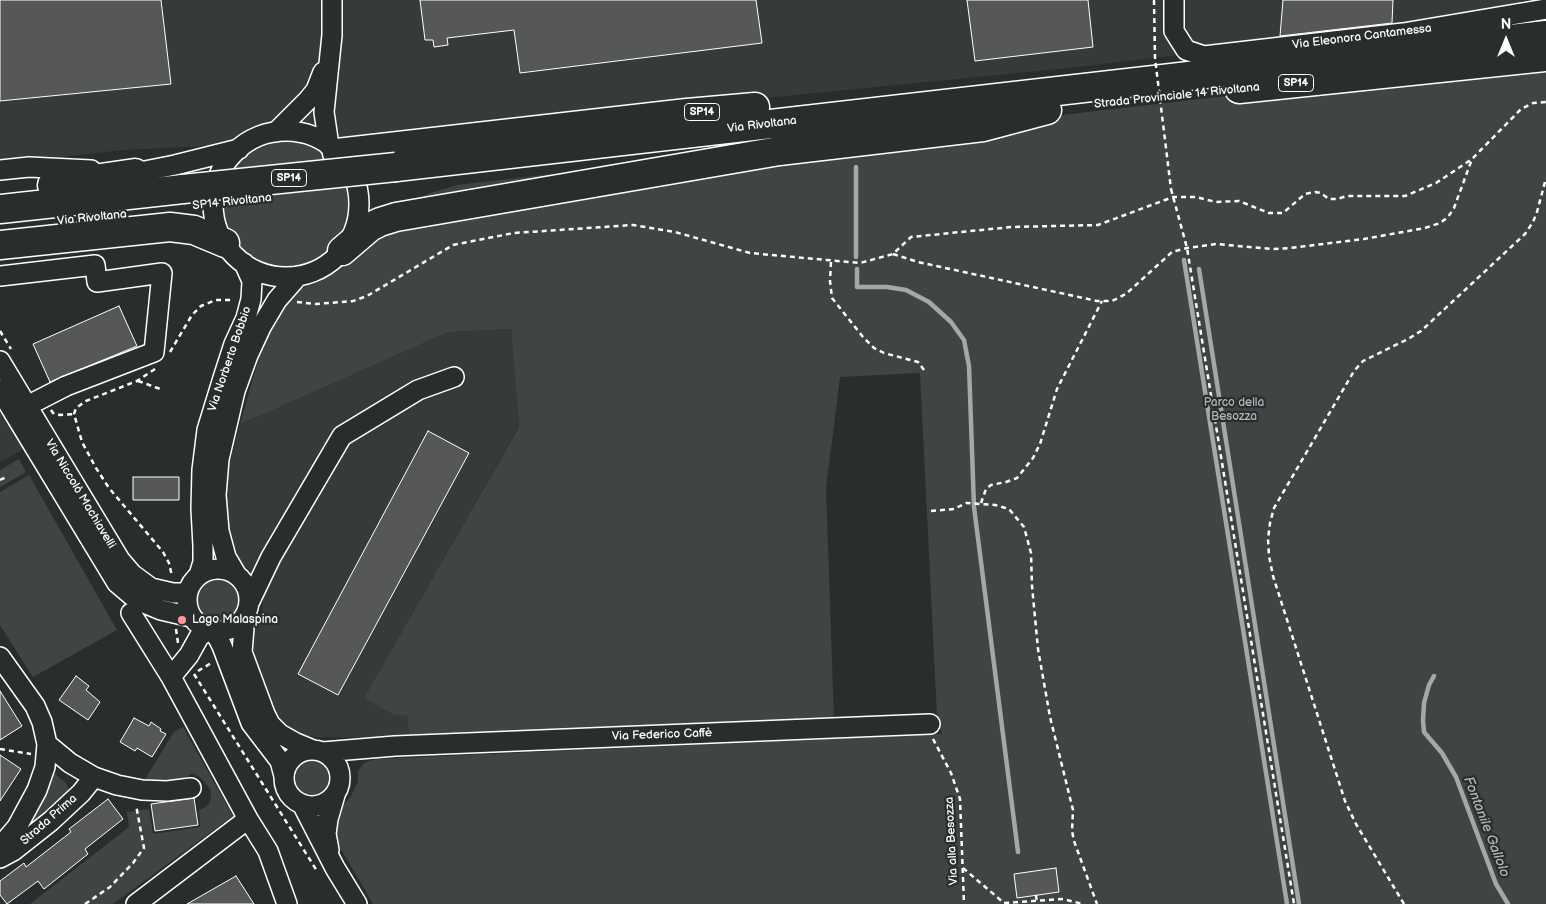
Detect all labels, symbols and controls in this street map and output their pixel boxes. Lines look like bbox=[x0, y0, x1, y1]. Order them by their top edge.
north arrow bbox=[1481, 15, 1531, 65]
text: N bbox=[1501, 16, 1511, 33]
street label: Via Eleonora Cantamessa bbox=[1291, 21, 1433, 53]
road number: SP14 bbox=[1278, 75, 1314, 92]
street label: Strada Provinciale 14 Rivoltana bbox=[1094, 80, 1260, 112]
road number: SP14 bbox=[684, 104, 720, 120]
street label: Via Rivoltana bbox=[726, 114, 798, 136]
road number: SP14 bbox=[272, 170, 306, 187]
street label: SP14 Rivoltana bbox=[192, 191, 272, 213]
street label: Via Rivoltana bbox=[56, 207, 128, 229]
street label: Via Norberto Bobbio bbox=[205, 305, 255, 413]
park label: Parco della Besozza bbox=[1204, 396, 1264, 424]
street label: Via Niccolò Machiavelli bbox=[42, 437, 118, 551]
place label: Lago Malaspina bbox=[192, 613, 278, 627]
marker: Lago Malaspina bbox=[176, 614, 188, 626]
street label: Via Federico Caffè bbox=[612, 726, 712, 744]
water label: Fontanile Gallolo bbox=[1459, 774, 1513, 880]
street label: Strada Prima bbox=[18, 792, 80, 848]
street label: Via alla Besozza bbox=[942, 796, 962, 886]

